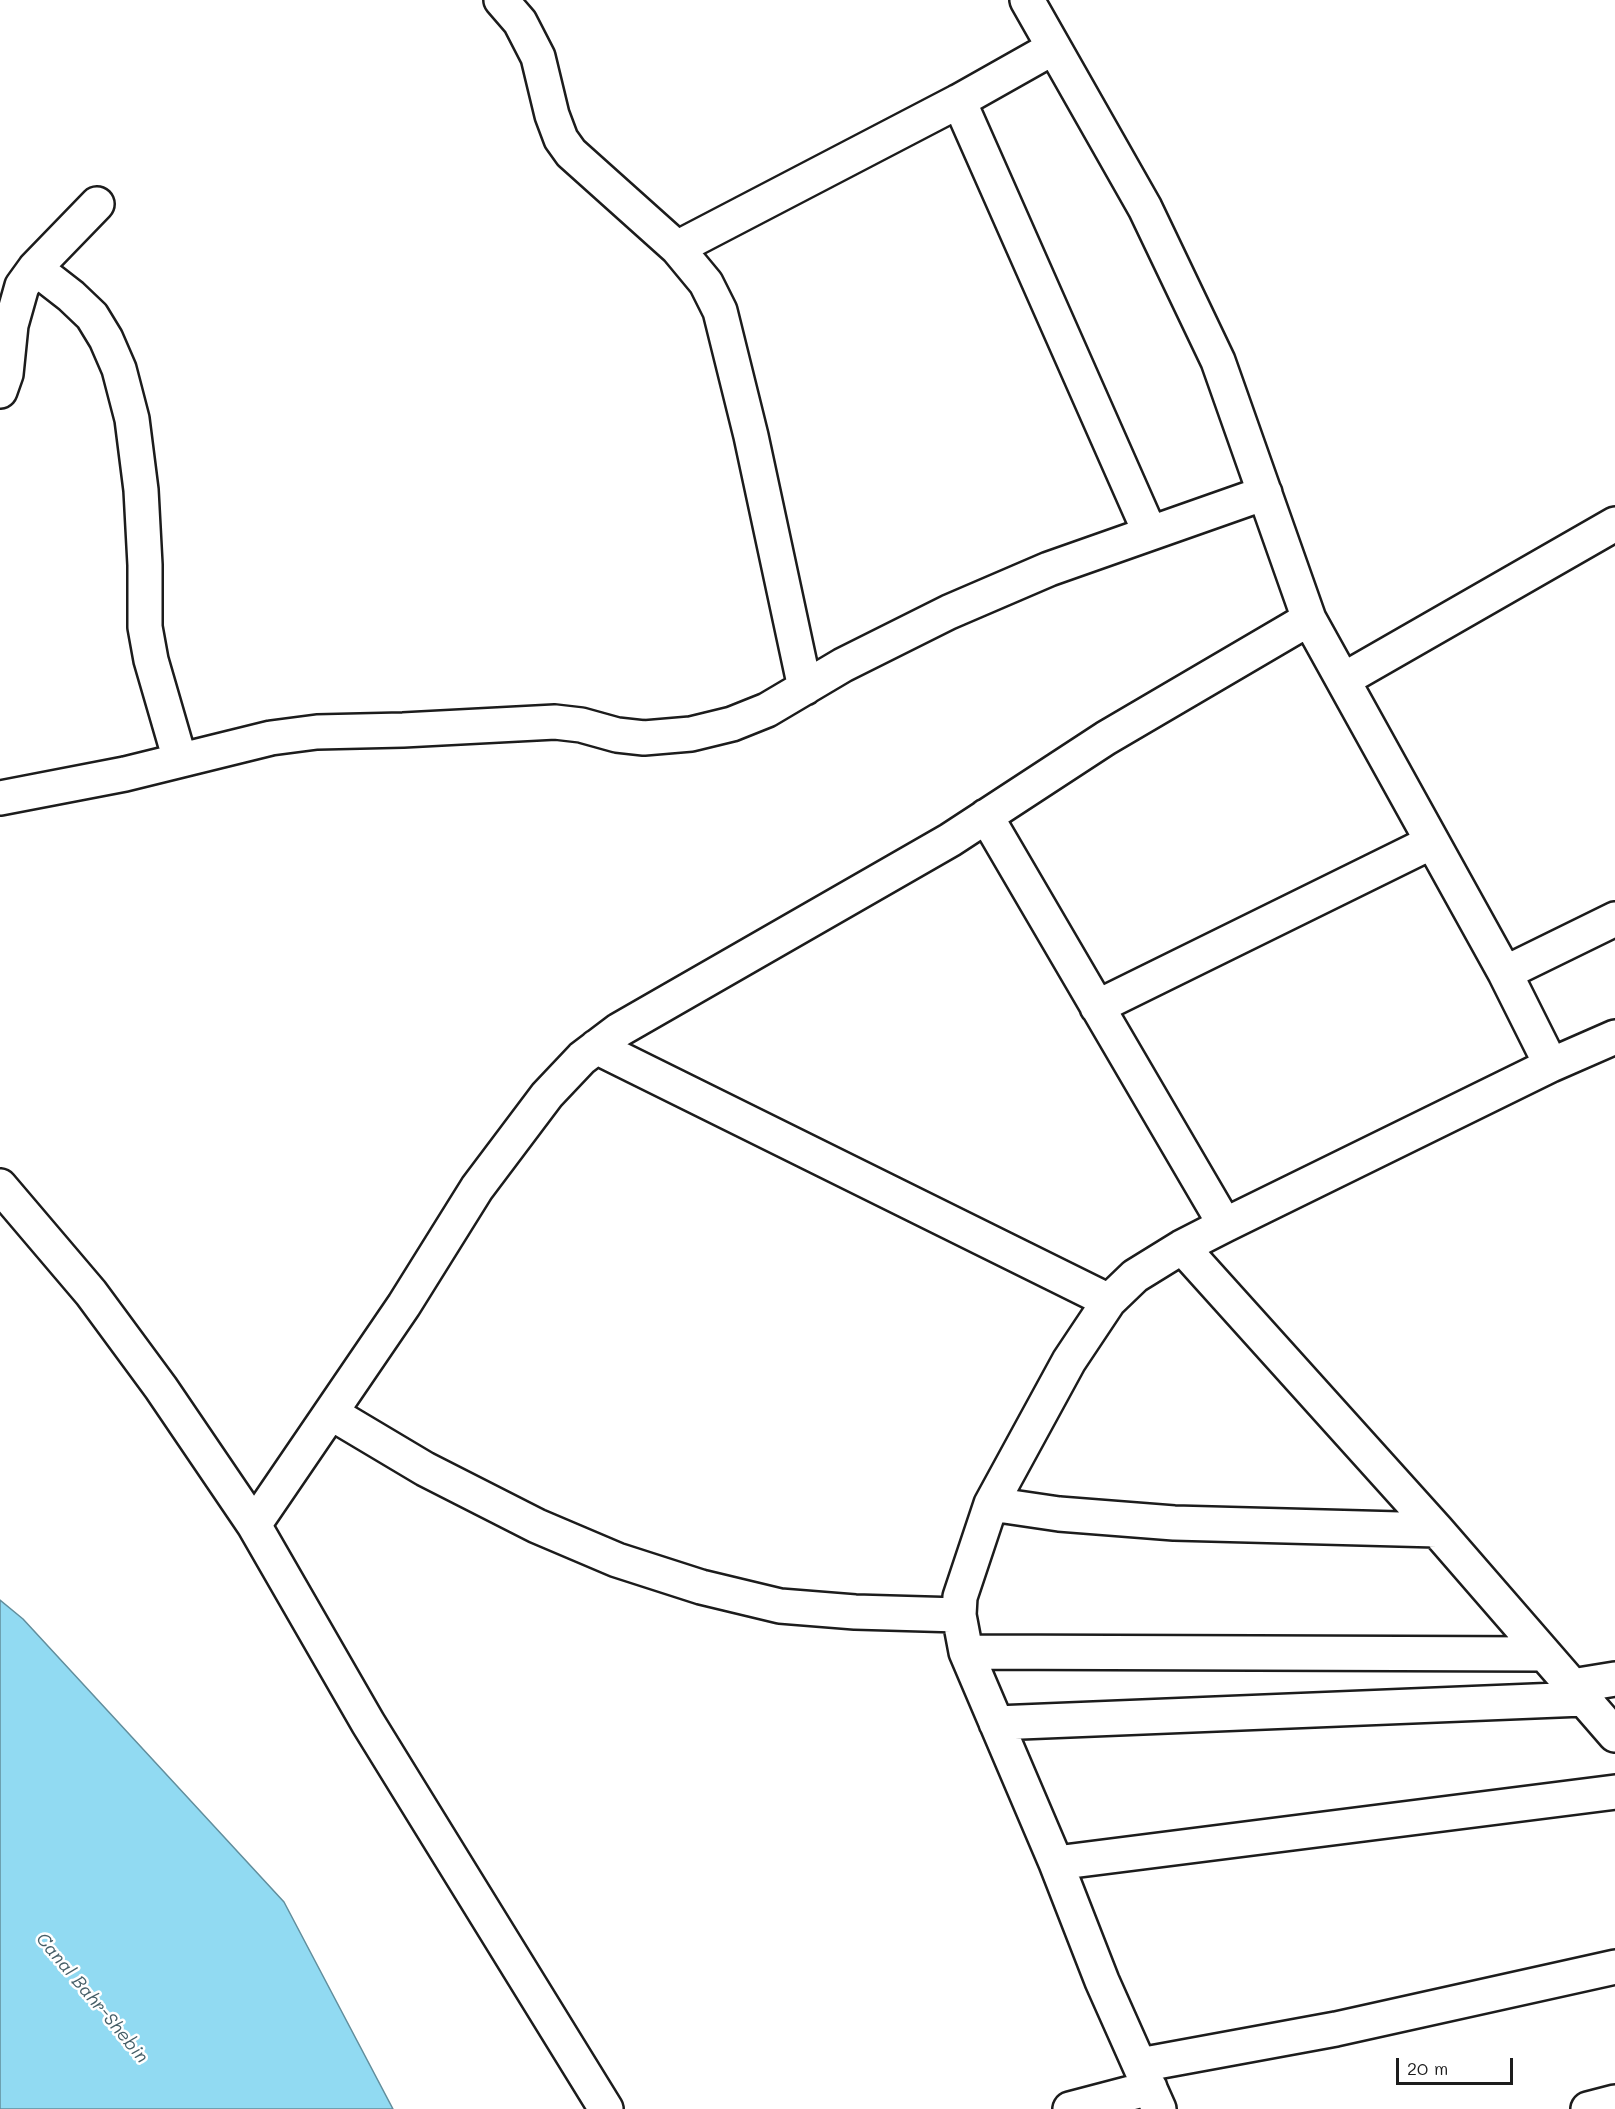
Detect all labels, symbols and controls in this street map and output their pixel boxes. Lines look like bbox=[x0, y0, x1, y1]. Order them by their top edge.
water label: Canal Bahr-Shebin bbox=[31, 1929, 153, 2067]
scale bar bbox=[1399, 2046, 1516, 2084]
text: 20 m bbox=[1407, 2056, 1448, 2080]

